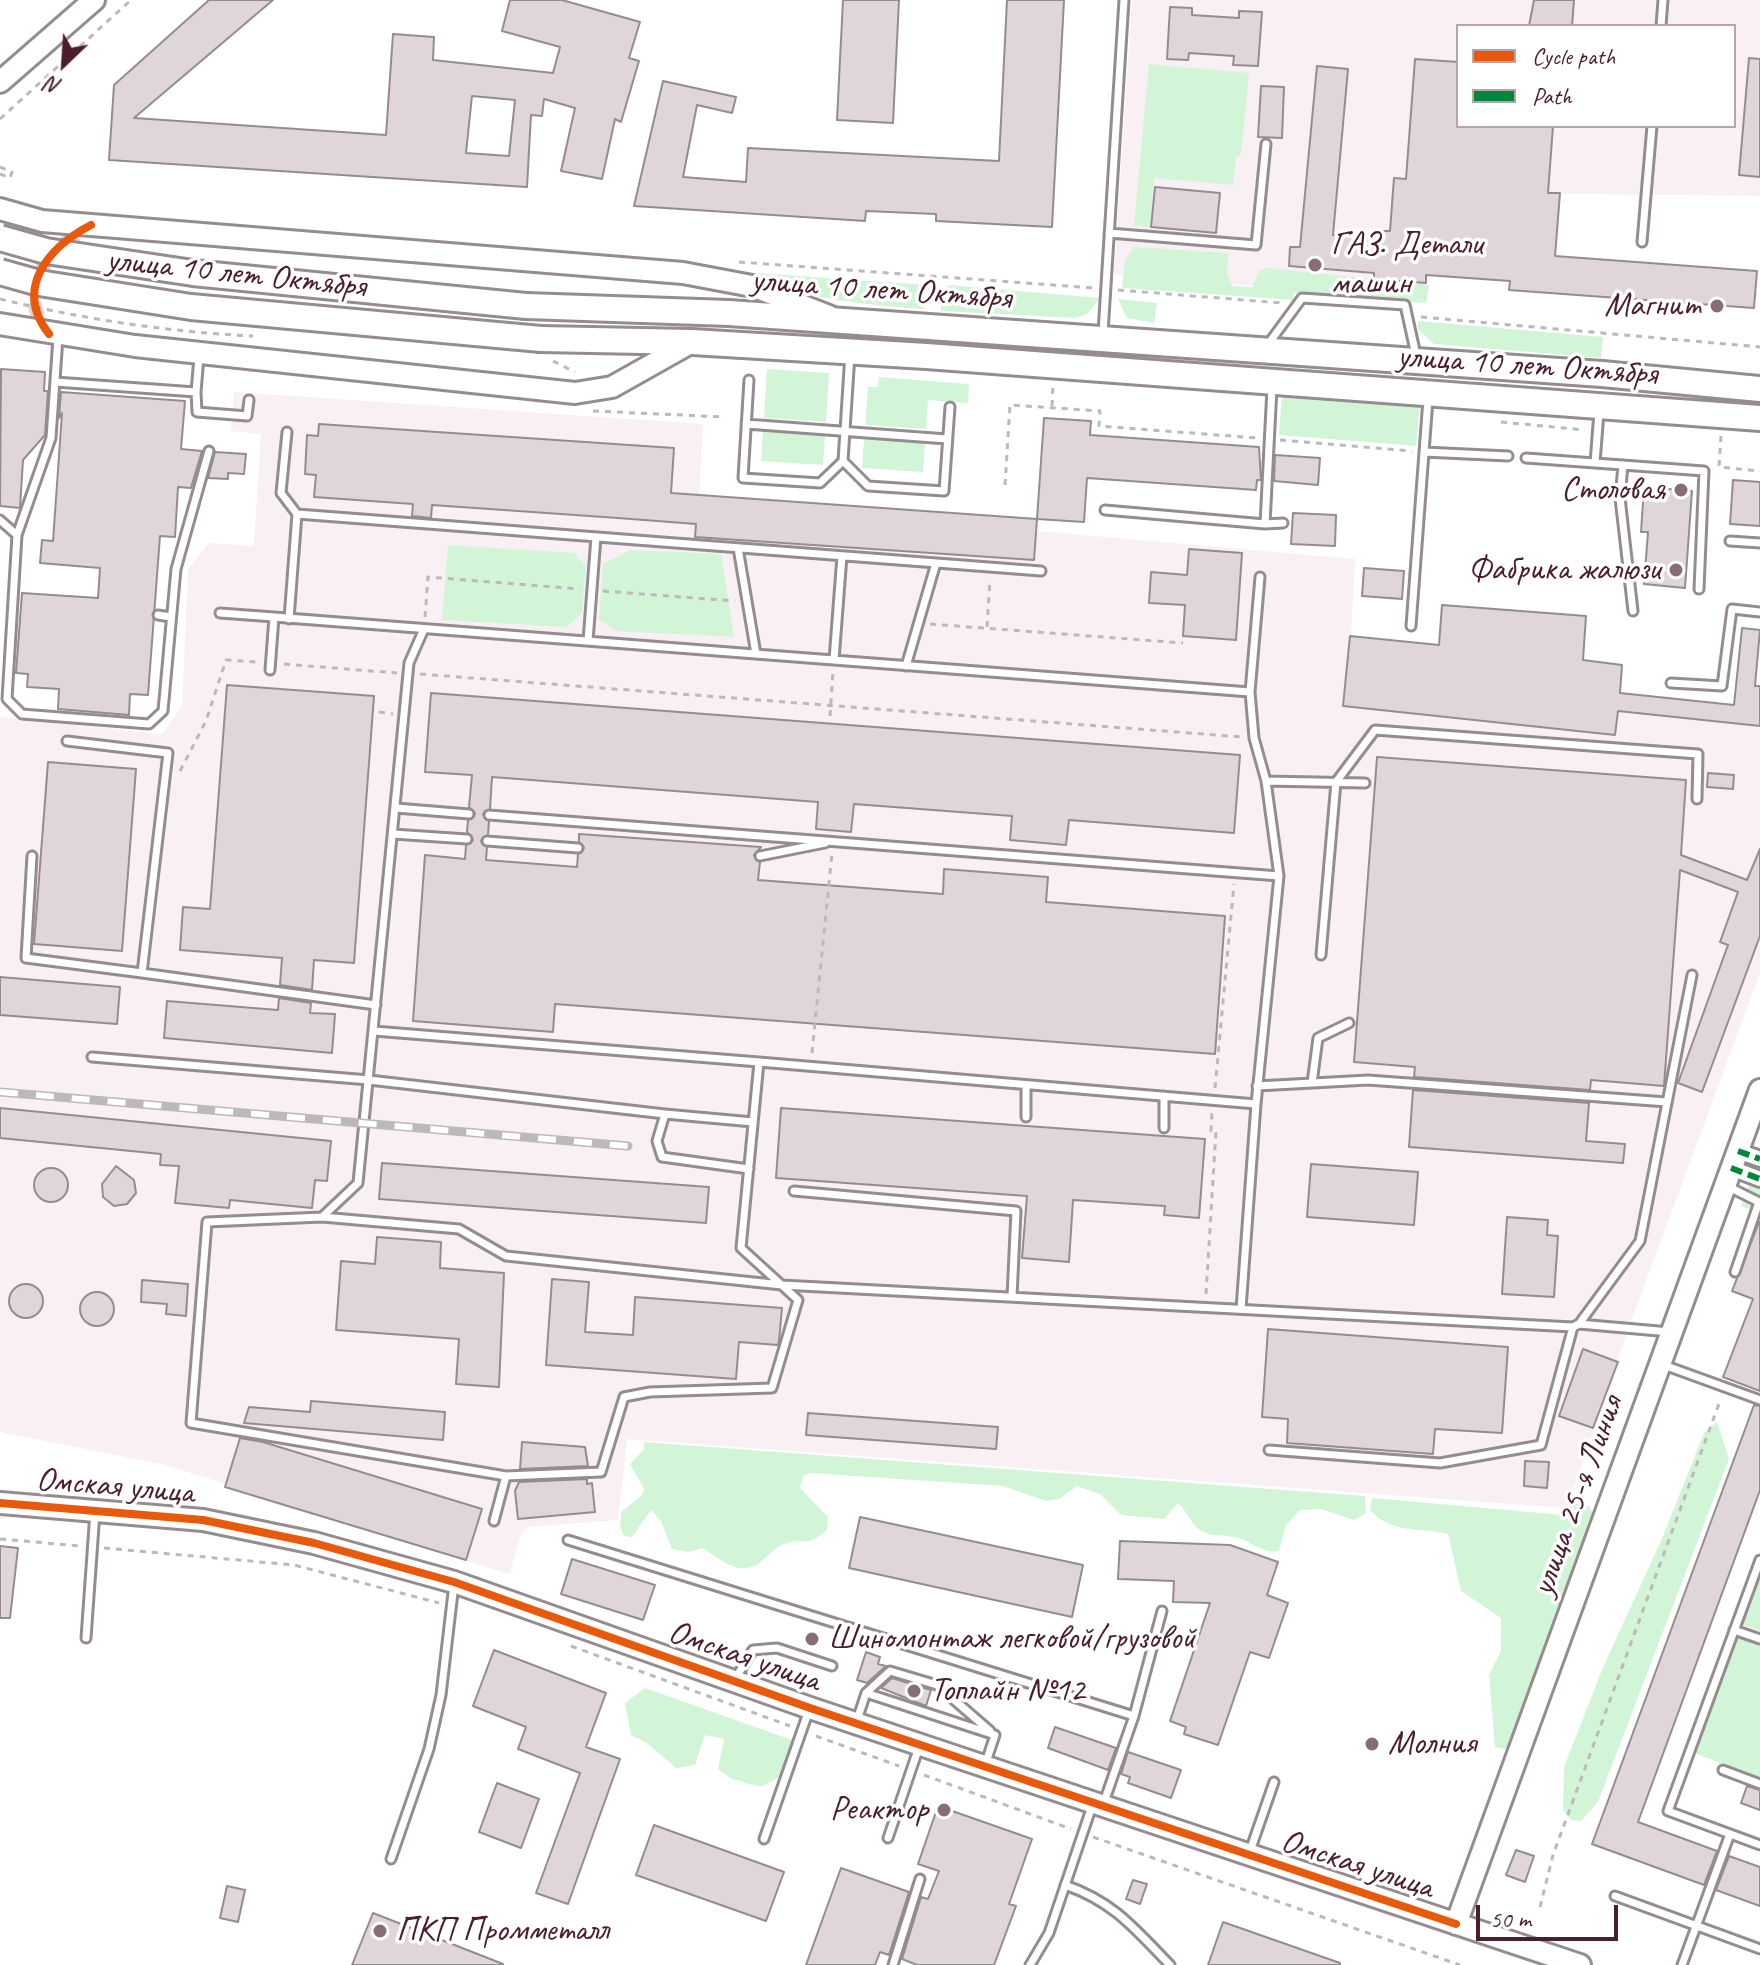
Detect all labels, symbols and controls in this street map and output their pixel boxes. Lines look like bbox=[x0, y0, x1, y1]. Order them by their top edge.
north arrow bbox=[24, 24, 104, 104]
legend bbox=[1456, 24, 1736, 128]
text: Cycle path bbox=[1532, 41, 1615, 71]
text: N bbox=[42, 70, 66, 101]
text: Path bbox=[1532, 81, 1572, 111]
place label: ГАЗ. Детали машин bbox=[1331, 225, 1482, 304]
street label: улица 10 лет Октября bbox=[104, 240, 368, 308]
marker: ГАЗ. Детали машин bbox=[1306, 256, 1324, 274]
street label: улица 10 лет Октября bbox=[750, 261, 1012, 319]
place label: Магнит bbox=[1604, 286, 1701, 326]
marker: Магнит bbox=[1708, 297, 1726, 315]
street label: улица 10 лет Октября bbox=[1396, 337, 1658, 395]
place label: Столовая bbox=[1561, 470, 1665, 510]
marker: Столовая bbox=[1672, 481, 1690, 499]
place label: Фабрика жалюзи bbox=[1468, 550, 1660, 590]
marker: Фабрика жалюзи bbox=[1667, 561, 1685, 579]
street label: улица 25-я Линия bbox=[1523, 1390, 1633, 1602]
street label: Омская улица bbox=[35, 1460, 195, 1514]
street label: Омская улица bbox=[663, 1612, 825, 1702]
place label: Шиномонтаж легковой/грузовой bbox=[828, 1619, 1195, 1659]
marker: Шиномонтаж легковой/грузовой bbox=[803, 1630, 821, 1648]
place label: Топлайн №12 bbox=[930, 1671, 1085, 1711]
marker: Топлайн №12 bbox=[905, 1682, 923, 1700]
place label: Молния bbox=[1388, 1724, 1476, 1764]
marker: Молния bbox=[1363, 1735, 1381, 1753]
place label: Реактор bbox=[830, 1790, 928, 1830]
marker: Реактор bbox=[935, 1801, 953, 1819]
street label: Омская улица bbox=[1276, 1821, 1438, 1909]
scale bar bbox=[1480, 1889, 1622, 1939]
text: 50 m bbox=[1490, 1904, 1531, 1934]
place label: ПКП Промметалл bbox=[396, 1911, 608, 1951]
marker: ПКП Промметалл bbox=[371, 1922, 389, 1940]

